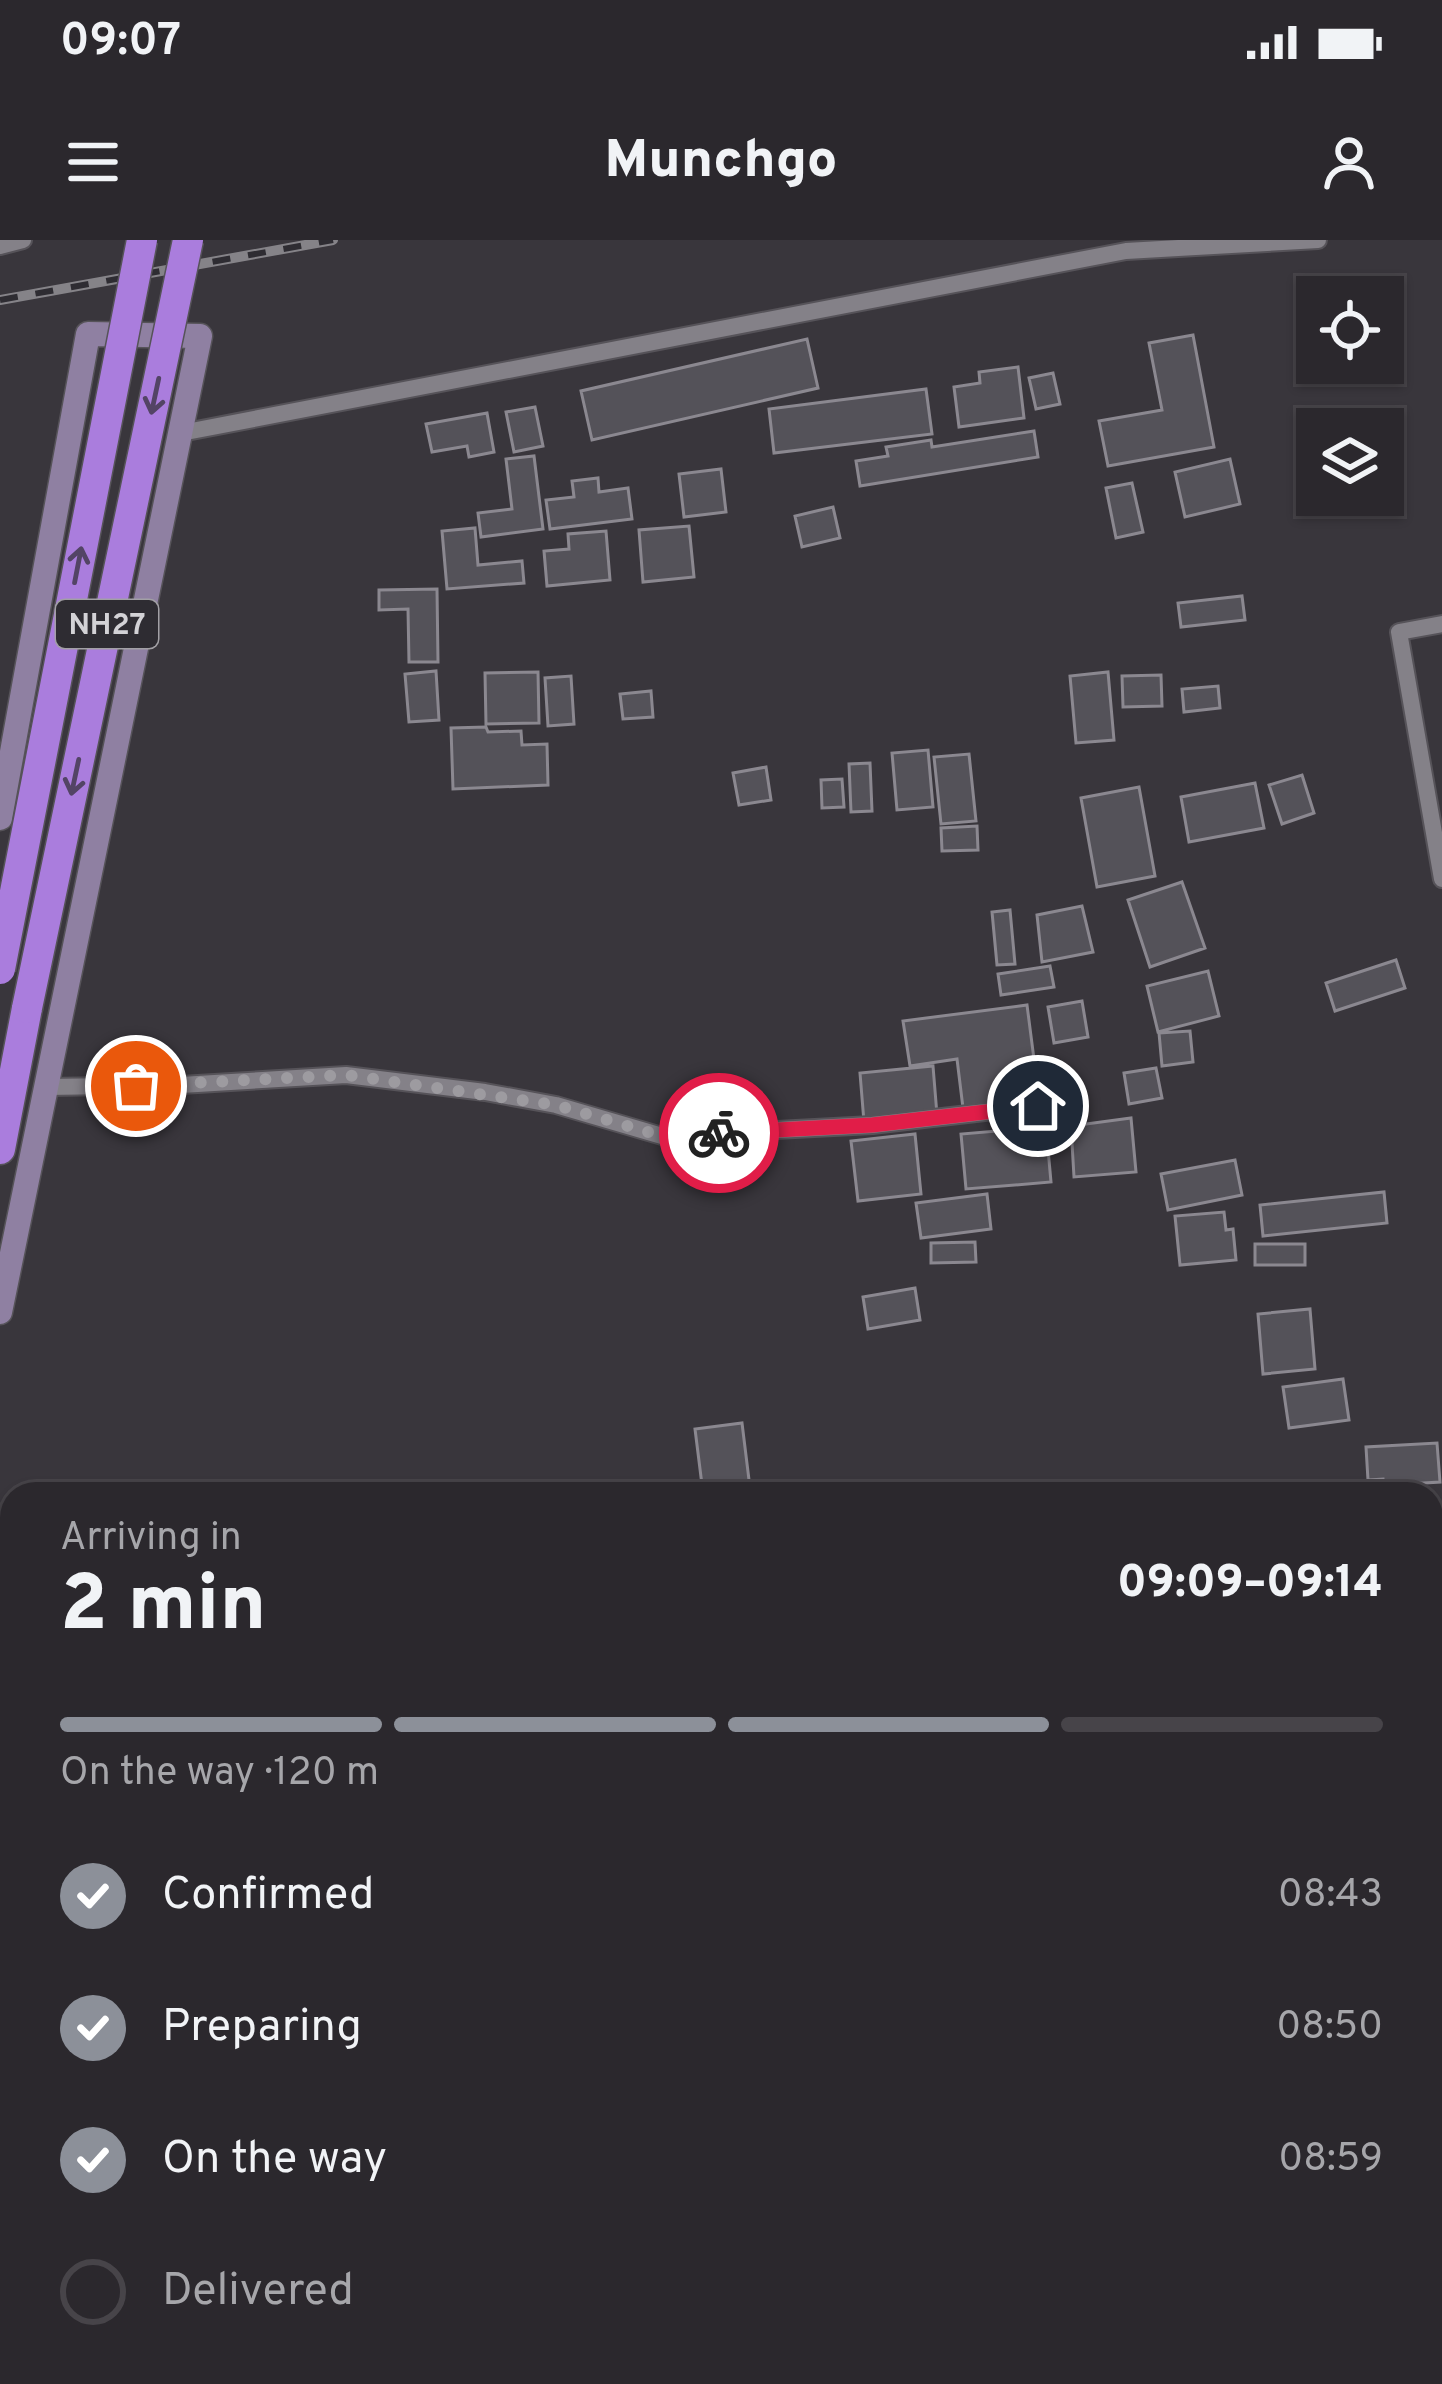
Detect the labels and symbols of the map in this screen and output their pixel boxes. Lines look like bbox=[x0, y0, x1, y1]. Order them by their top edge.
one-way arrow bbox=[143, 376, 166, 414]
one-way arrow bbox=[68, 547, 90, 586]
road number: NH27 bbox=[56, 600, 158, 648]
one-way arrow bbox=[63, 757, 85, 796]
pin bbox=[85, 1035, 187, 1137]
pin bbox=[987, 1055, 1089, 1157]
courier bbox=[659, 1073, 779, 1193]

